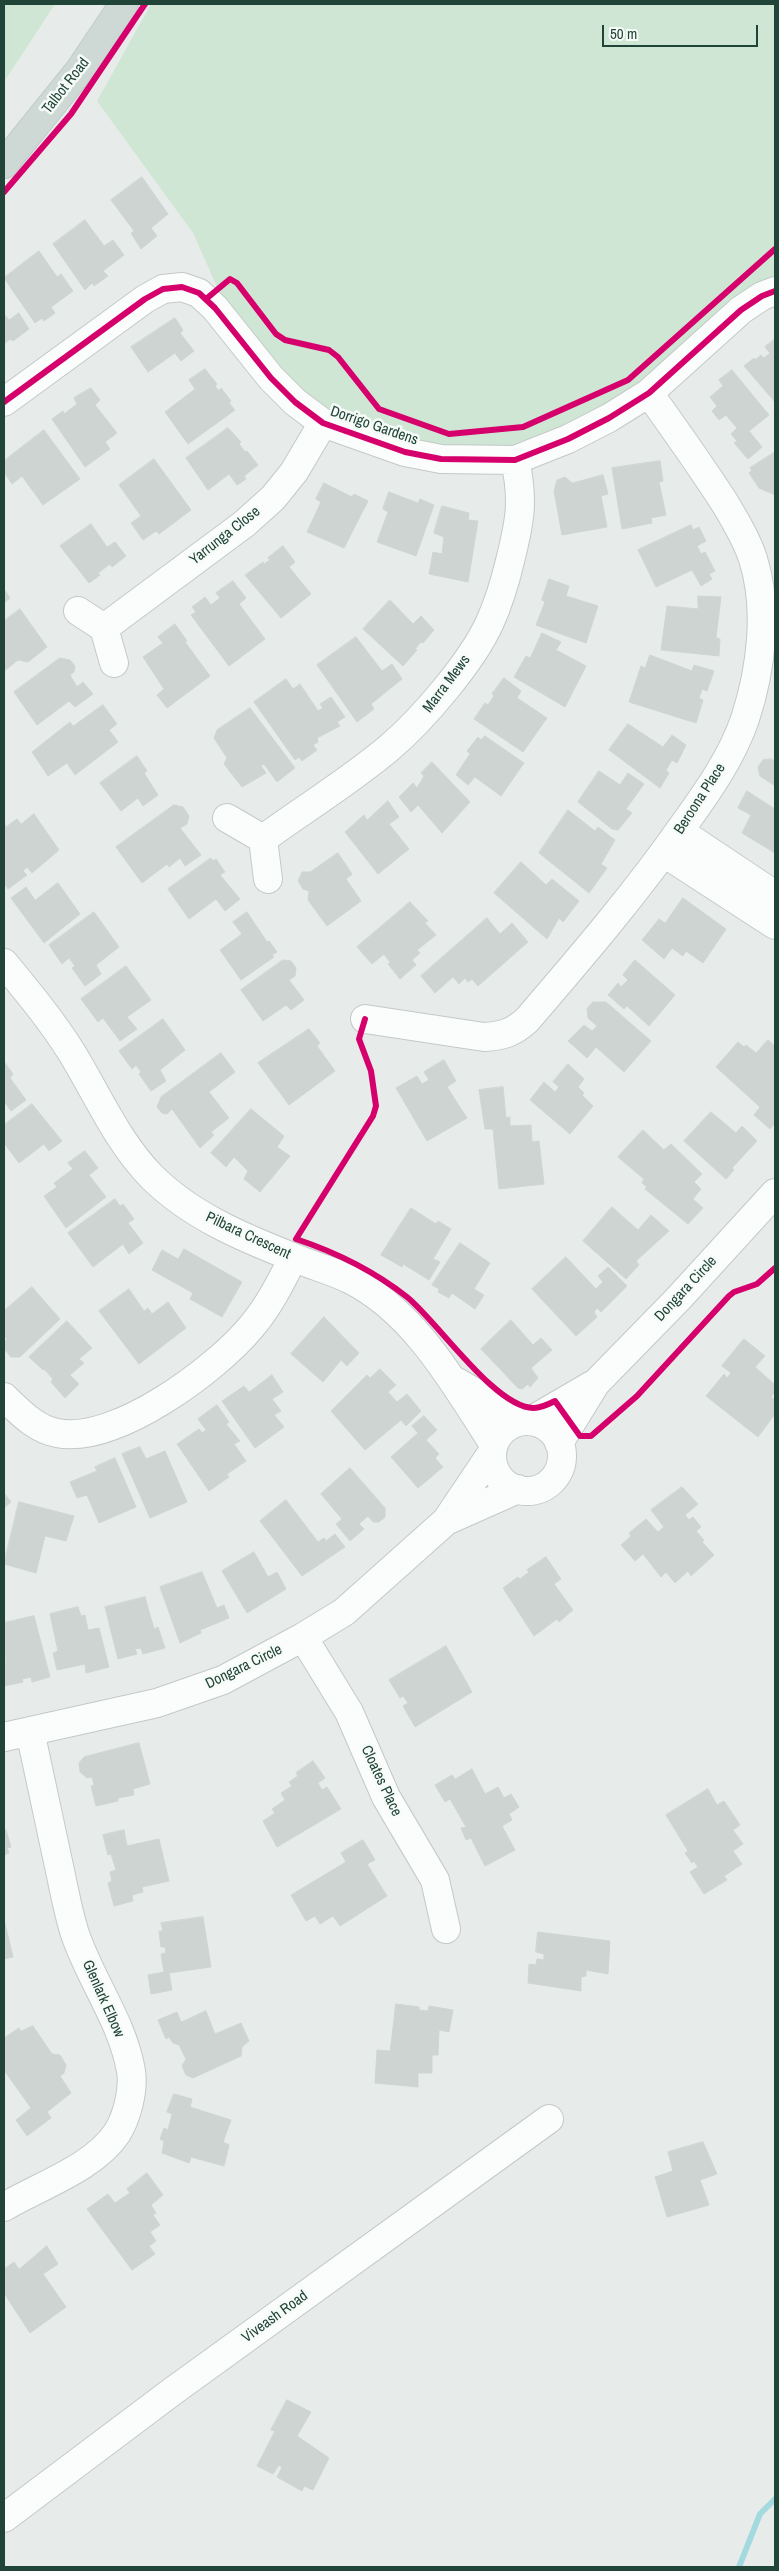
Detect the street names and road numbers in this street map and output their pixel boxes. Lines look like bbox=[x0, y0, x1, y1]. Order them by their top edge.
street label: Talbot Road bbox=[39, 55, 93, 117]
street label: Dorrigo Gardens bbox=[328, 403, 420, 449]
street label: Yarrunga Close bbox=[186, 503, 264, 569]
street label: Marra Mews bbox=[419, 652, 475, 716]
street label: Beroona Place bbox=[670, 760, 730, 838]
street label: Pilbara Crescent bbox=[203, 1208, 293, 1264]
street label: Dongara Circle bbox=[651, 1253, 721, 1325]
street label: Dongara Circle bbox=[203, 1641, 285, 1693]
street label: Cloates Place bbox=[357, 1743, 405, 1819]
street label: Glenlark Elbow bbox=[78, 1958, 128, 2040]
street label: Viveash Road bbox=[239, 2287, 311, 2347]

